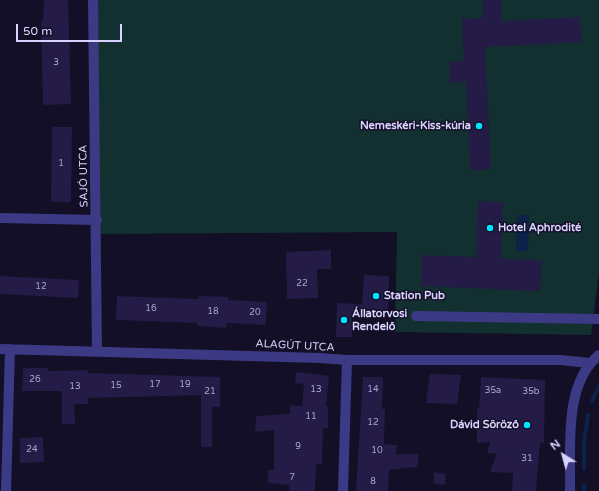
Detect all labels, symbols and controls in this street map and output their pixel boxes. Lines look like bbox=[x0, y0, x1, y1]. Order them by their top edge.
scale bar bbox=[18, 16, 124, 42]
text: 50 m bbox=[23, 24, 52, 38]
house number: 3 bbox=[53, 58, 59, 68]
place label: Nemeskéri-Kiss-kúria bbox=[360, 119, 471, 133]
marker: Nemeskéri-Kiss-kúria bbox=[474, 121, 484, 131]
street label: SAJÓ UTCA bbox=[77, 145, 91, 207]
house number: 1 bbox=[58, 159, 64, 169]
place label: Hotel Aphrodité bbox=[498, 221, 581, 235]
marker: Hotel Aphrodité bbox=[485, 223, 495, 233]
house number: 22 bbox=[296, 279, 308, 289]
house number: 12 bbox=[35, 282, 47, 292]
place label: Station Pub bbox=[384, 289, 445, 303]
marker: Station Pub bbox=[371, 291, 381, 301]
house number: 16 bbox=[145, 304, 157, 314]
house number: 18 bbox=[207, 307, 219, 317]
place label: Állatorvosi Rendelő bbox=[352, 307, 407, 333]
house number: 20 bbox=[249, 308, 261, 318]
marker: Állatorvosi Rendelő bbox=[339, 315, 349, 325]
street label: ALAGÚT UTCA bbox=[255, 337, 335, 355]
house number: 26 bbox=[29, 375, 41, 385]
house number: 17 bbox=[149, 380, 161, 390]
house number: 19 bbox=[179, 380, 191, 390]
house number: 15 bbox=[110, 381, 122, 391]
house number: 13 bbox=[69, 382, 81, 392]
house number: 13 bbox=[310, 385, 322, 395]
house number: 14 bbox=[367, 385, 379, 395]
house number: 35a bbox=[485, 386, 501, 396]
house number: 21 bbox=[204, 387, 216, 397]
house number: 35b bbox=[523, 387, 539, 397]
house number: 11 bbox=[305, 412, 317, 422]
house number: 12 bbox=[367, 418, 379, 428]
place label: Dávid Söröző bbox=[450, 418, 519, 432]
marker: Dávid Söröző bbox=[522, 420, 532, 430]
north arrow bbox=[543, 435, 583, 475]
text: N bbox=[548, 437, 563, 453]
house number: 9 bbox=[295, 442, 301, 452]
house number: 24 bbox=[26, 445, 38, 455]
house number: 10 bbox=[371, 446, 383, 456]
house number: 31 bbox=[521, 454, 533, 464]
house number: 7 bbox=[289, 473, 295, 483]
house number: 8 bbox=[370, 477, 376, 487]

